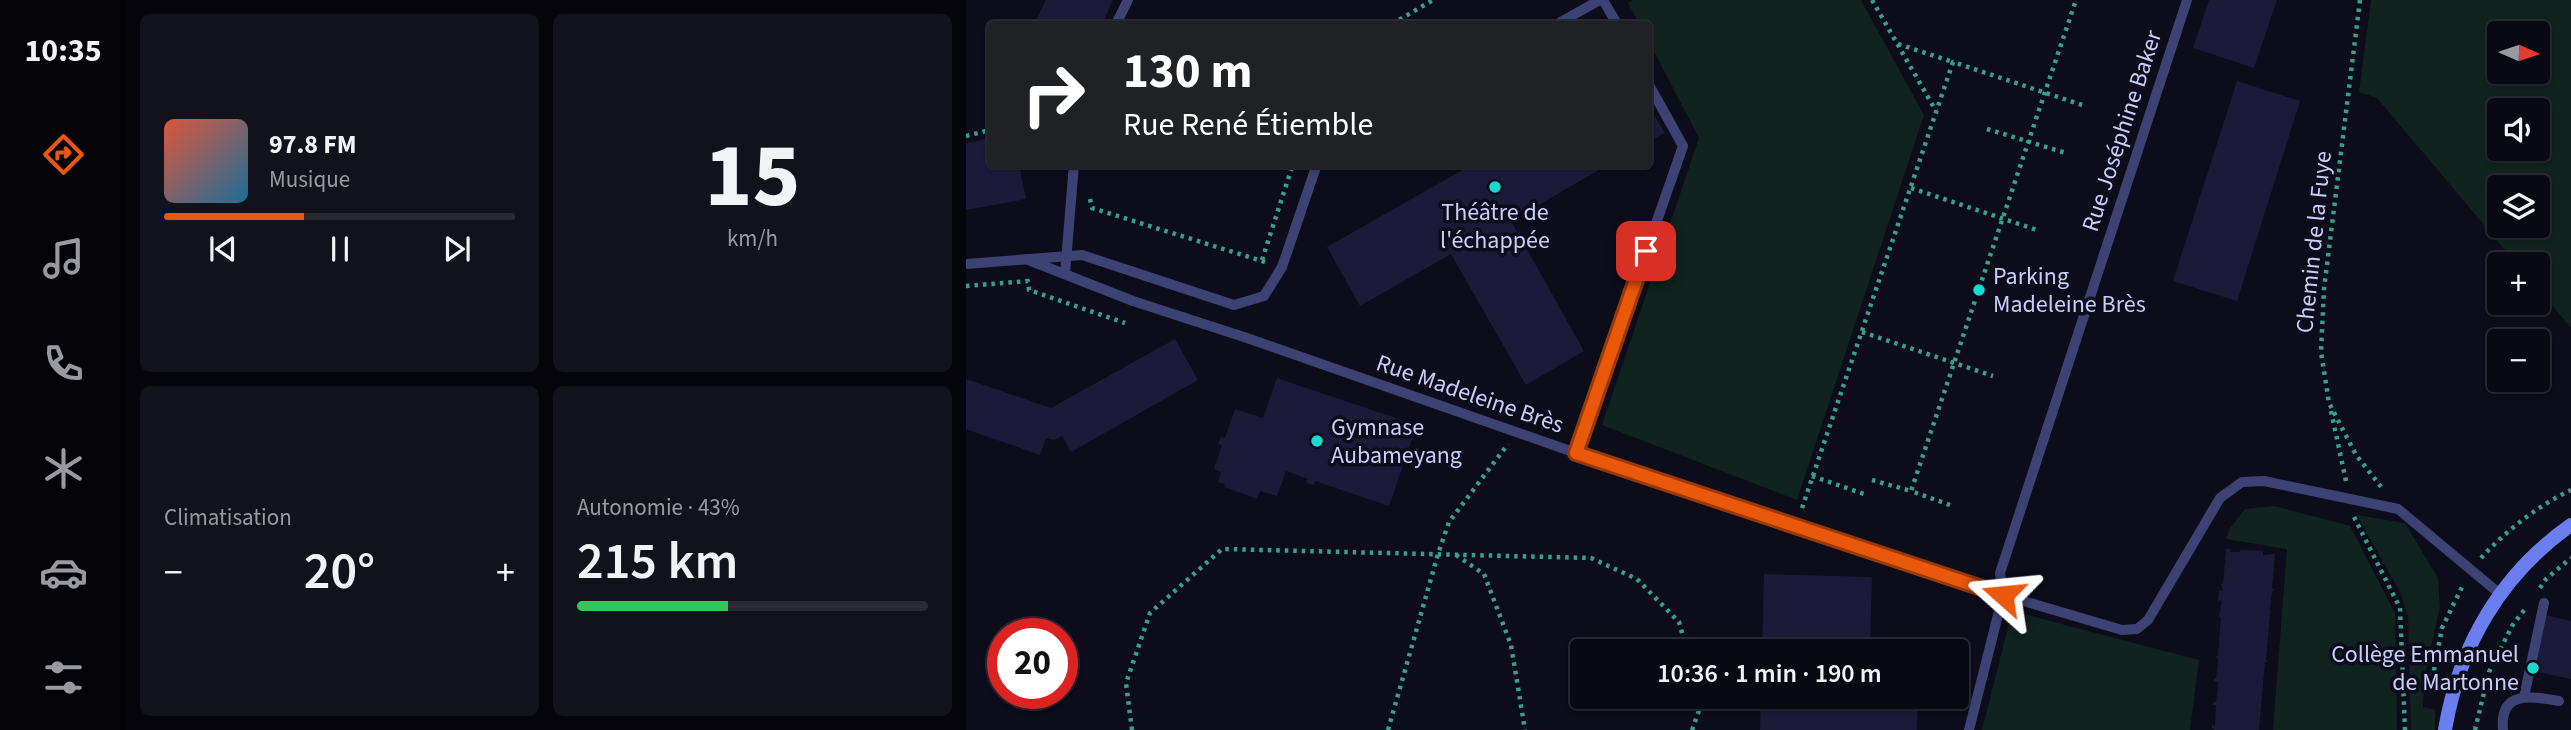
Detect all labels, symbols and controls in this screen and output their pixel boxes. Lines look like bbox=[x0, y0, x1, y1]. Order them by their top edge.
north arrow bbox=[2487, 21, 2550, 84]
map controls bbox=[2487, 21, 2550, 392]
street label: Rue Joséphine Baker bbox=[2073, 25, 2171, 236]
text: 10:35 bbox=[24, 28, 102, 74]
text: 130 m bbox=[1123, 37, 1252, 107]
icon: right bbox=[1008, 49, 1099, 140]
button: sound bbox=[2487, 98, 2550, 161]
text: Rue René Étiemble bbox=[1123, 102, 1373, 148]
text: 15 bbox=[704, 112, 801, 241]
text: 97.8 FM bbox=[269, 126, 357, 163]
icon: directions bbox=[39, 130, 88, 179]
street label: Chemin de la Fuye bbox=[2287, 149, 2341, 335]
text: Musique bbox=[269, 163, 350, 196]
button: layers bbox=[2487, 175, 2550, 238]
marker: Théâtre de l'échappée bbox=[1487, 179, 1503, 195]
place label: Théâtre de l'échappée bbox=[1440, 195, 1550, 258]
pin bbox=[1616, 221, 1676, 281]
text: km/h bbox=[727, 222, 778, 255]
icon: previous bbox=[204, 230, 242, 268]
icon: pause bbox=[321, 230, 359, 268]
icon: next bbox=[438, 230, 476, 268]
icon: arrive bbox=[1627, 232, 1665, 270]
icon: music bbox=[39, 234, 88, 283]
button: + bbox=[2487, 252, 2550, 315]
place label: Parking Madeleine Brès bbox=[1993, 259, 2146, 322]
marker: Parking Madeleine Brès bbox=[1971, 282, 1987, 298]
button: − bbox=[2487, 329, 2550, 392]
icon: phone bbox=[39, 339, 88, 388]
street label: Rue Madeleine Brès bbox=[1372, 346, 1568, 442]
place label: Gymnase Aubameyang bbox=[1331, 410, 1462, 473]
marker: Gymnase Aubameyang bbox=[1309, 433, 1325, 449]
icon: climate bbox=[39, 444, 88, 493]
text: Autonomie · 43% bbox=[577, 491, 740, 524]
text: Climatisation bbox=[164, 501, 292, 534]
text: 215 km bbox=[577, 525, 738, 599]
text: 20° bbox=[304, 535, 375, 609]
text: − bbox=[164, 546, 183, 600]
text: + bbox=[496, 546, 515, 600]
icon: car bbox=[39, 548, 88, 597]
position arrow bbox=[1966, 558, 2040, 632]
speed limit sign: 20 bbox=[987, 618, 1078, 709]
place label: Collège Emmanuel de Martonne bbox=[2331, 637, 2519, 700]
icon: filters bbox=[39, 653, 88, 702]
text: 10:36 · 1 min · 190 m bbox=[1657, 655, 1882, 692]
marker: Collège Emmanuel de Martonne bbox=[2525, 660, 2541, 676]

